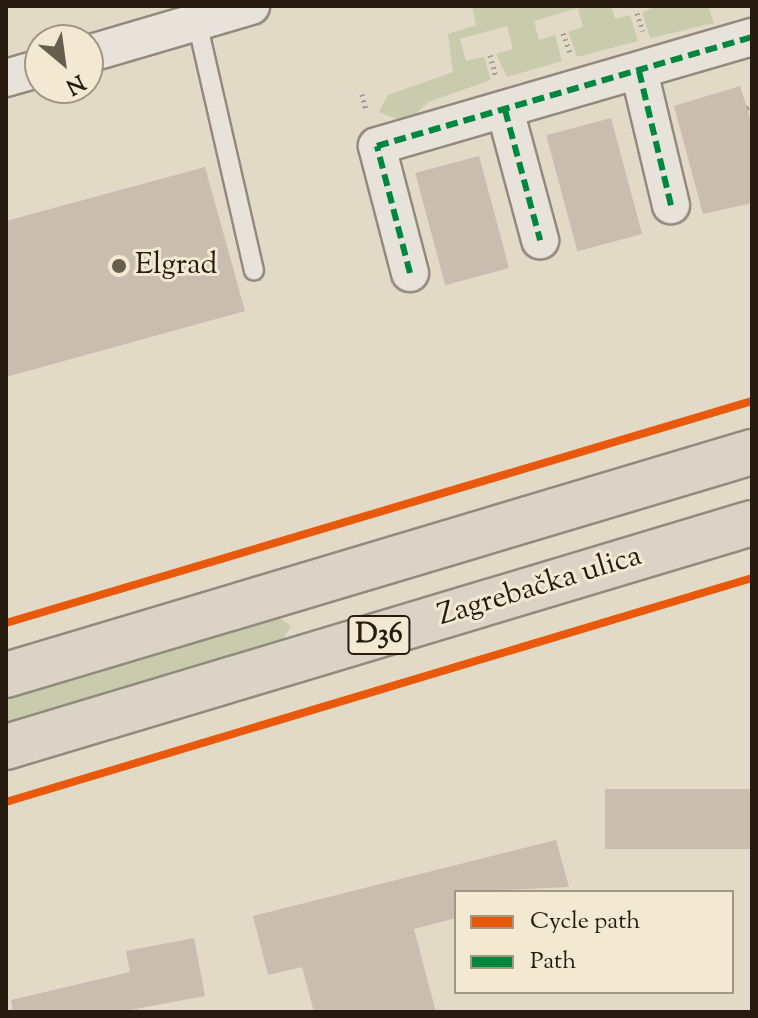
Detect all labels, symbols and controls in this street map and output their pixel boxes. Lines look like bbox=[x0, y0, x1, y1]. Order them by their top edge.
north arrow bbox=[24, 24, 104, 104]
text: N bbox=[59, 65, 90, 101]
place label: Elgrad bbox=[135, 248, 217, 284]
marker: Elgrad bbox=[110, 257, 128, 275]
street label: Zagrebačka ulica bbox=[434, 539, 646, 635]
road number: D36 bbox=[347, 611, 411, 659]
legend bbox=[454, 890, 734, 994]
text: Cycle path bbox=[530, 905, 640, 939]
text: Path bbox=[530, 945, 576, 979]

